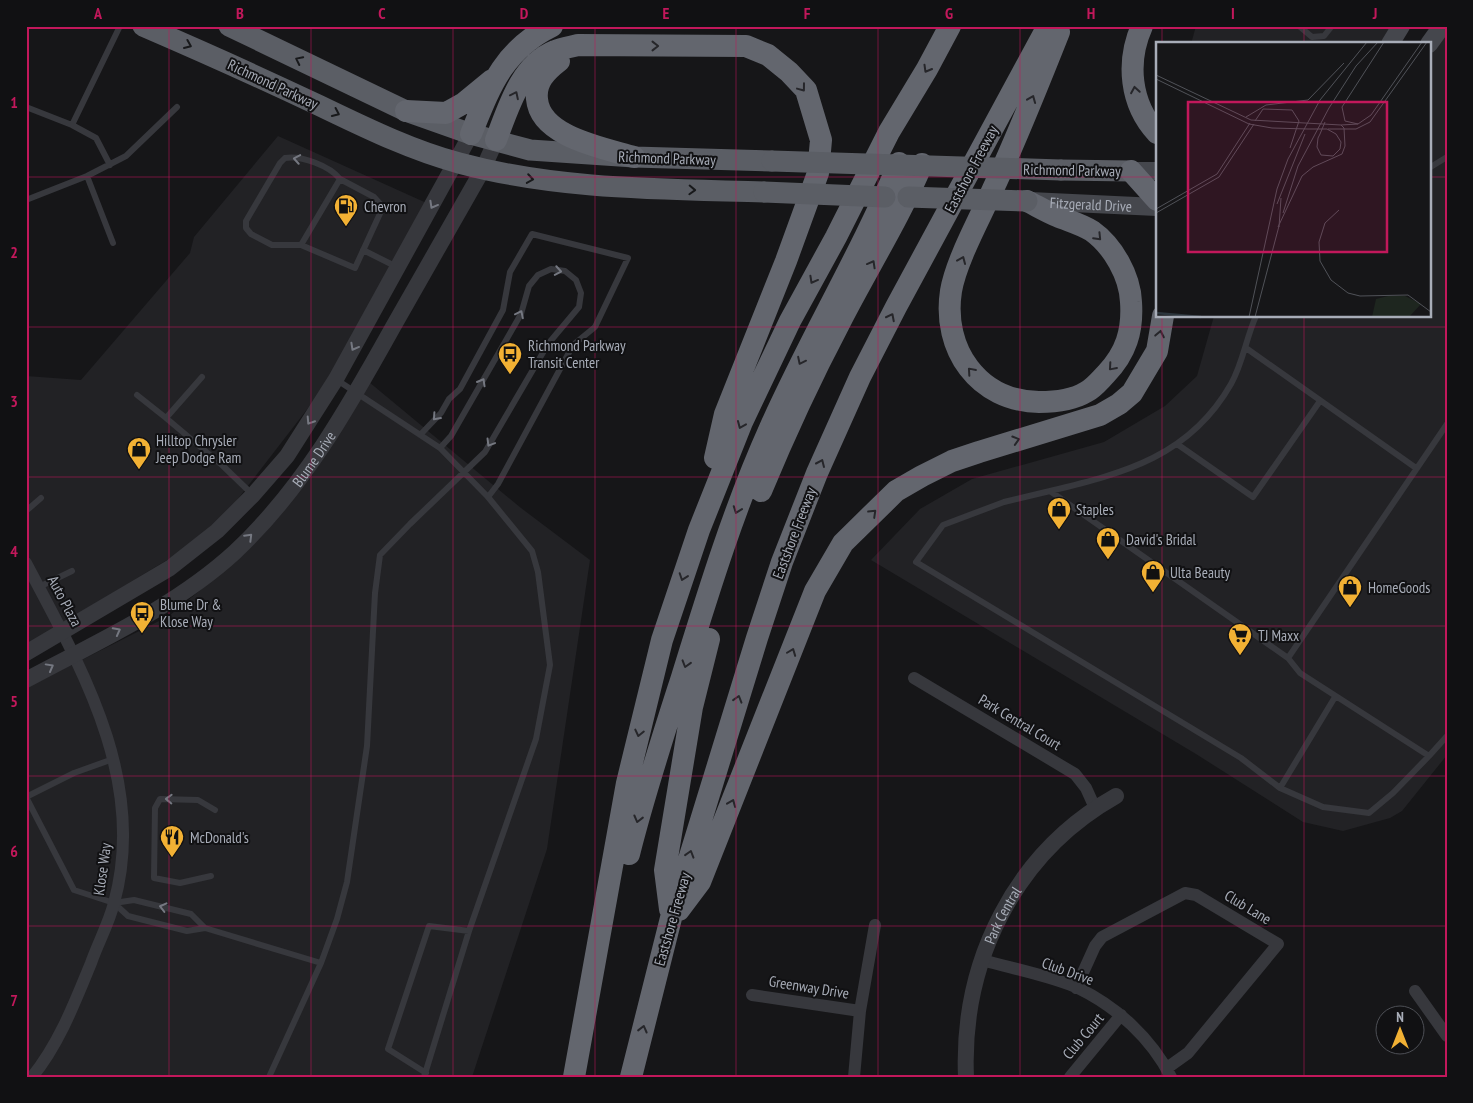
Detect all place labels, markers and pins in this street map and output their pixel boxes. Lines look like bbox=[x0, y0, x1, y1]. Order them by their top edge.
fuel station icon: Chevron bbox=[333, 193, 359, 227]
place label: Chevron bbox=[364, 197, 406, 216]
place label: Richmond Parkway Transit Center bbox=[528, 336, 626, 372]
bus stop icon: Richmond Parkway Transit Center bbox=[497, 341, 523, 375]
place label: Hilltop Chrysler Jeep Dodge Ram bbox=[155, 431, 241, 467]
shop icon: Hilltop Chrysler Jeep Dodge Ram bbox=[126, 436, 152, 470]
shop icon: Staples bbox=[1046, 496, 1072, 530]
place label: Staples bbox=[1076, 500, 1114, 519]
shop icon: David's Bridal bbox=[1095, 526, 1121, 560]
place label: David's Bridal bbox=[1126, 530, 1197, 549]
shop icon: Ulta Beauty bbox=[1140, 559, 1166, 593]
place label: Ulta Beauty bbox=[1170, 563, 1230, 582]
shop icon: HomeGoods bbox=[1337, 574, 1363, 608]
place label: HomeGoods bbox=[1368, 578, 1430, 597]
place label: Blume Dr & Klose Way bbox=[160, 595, 221, 631]
bus stop icon: Blume Dr & Klose Way bbox=[129, 600, 155, 634]
supermarket icon: TJ Maxx bbox=[1227, 622, 1253, 656]
place label: TJ Maxx bbox=[1258, 626, 1299, 645]
restaurant icon: McDonald's bbox=[159, 824, 185, 858]
place label: McDonald's bbox=[190, 828, 249, 847]

